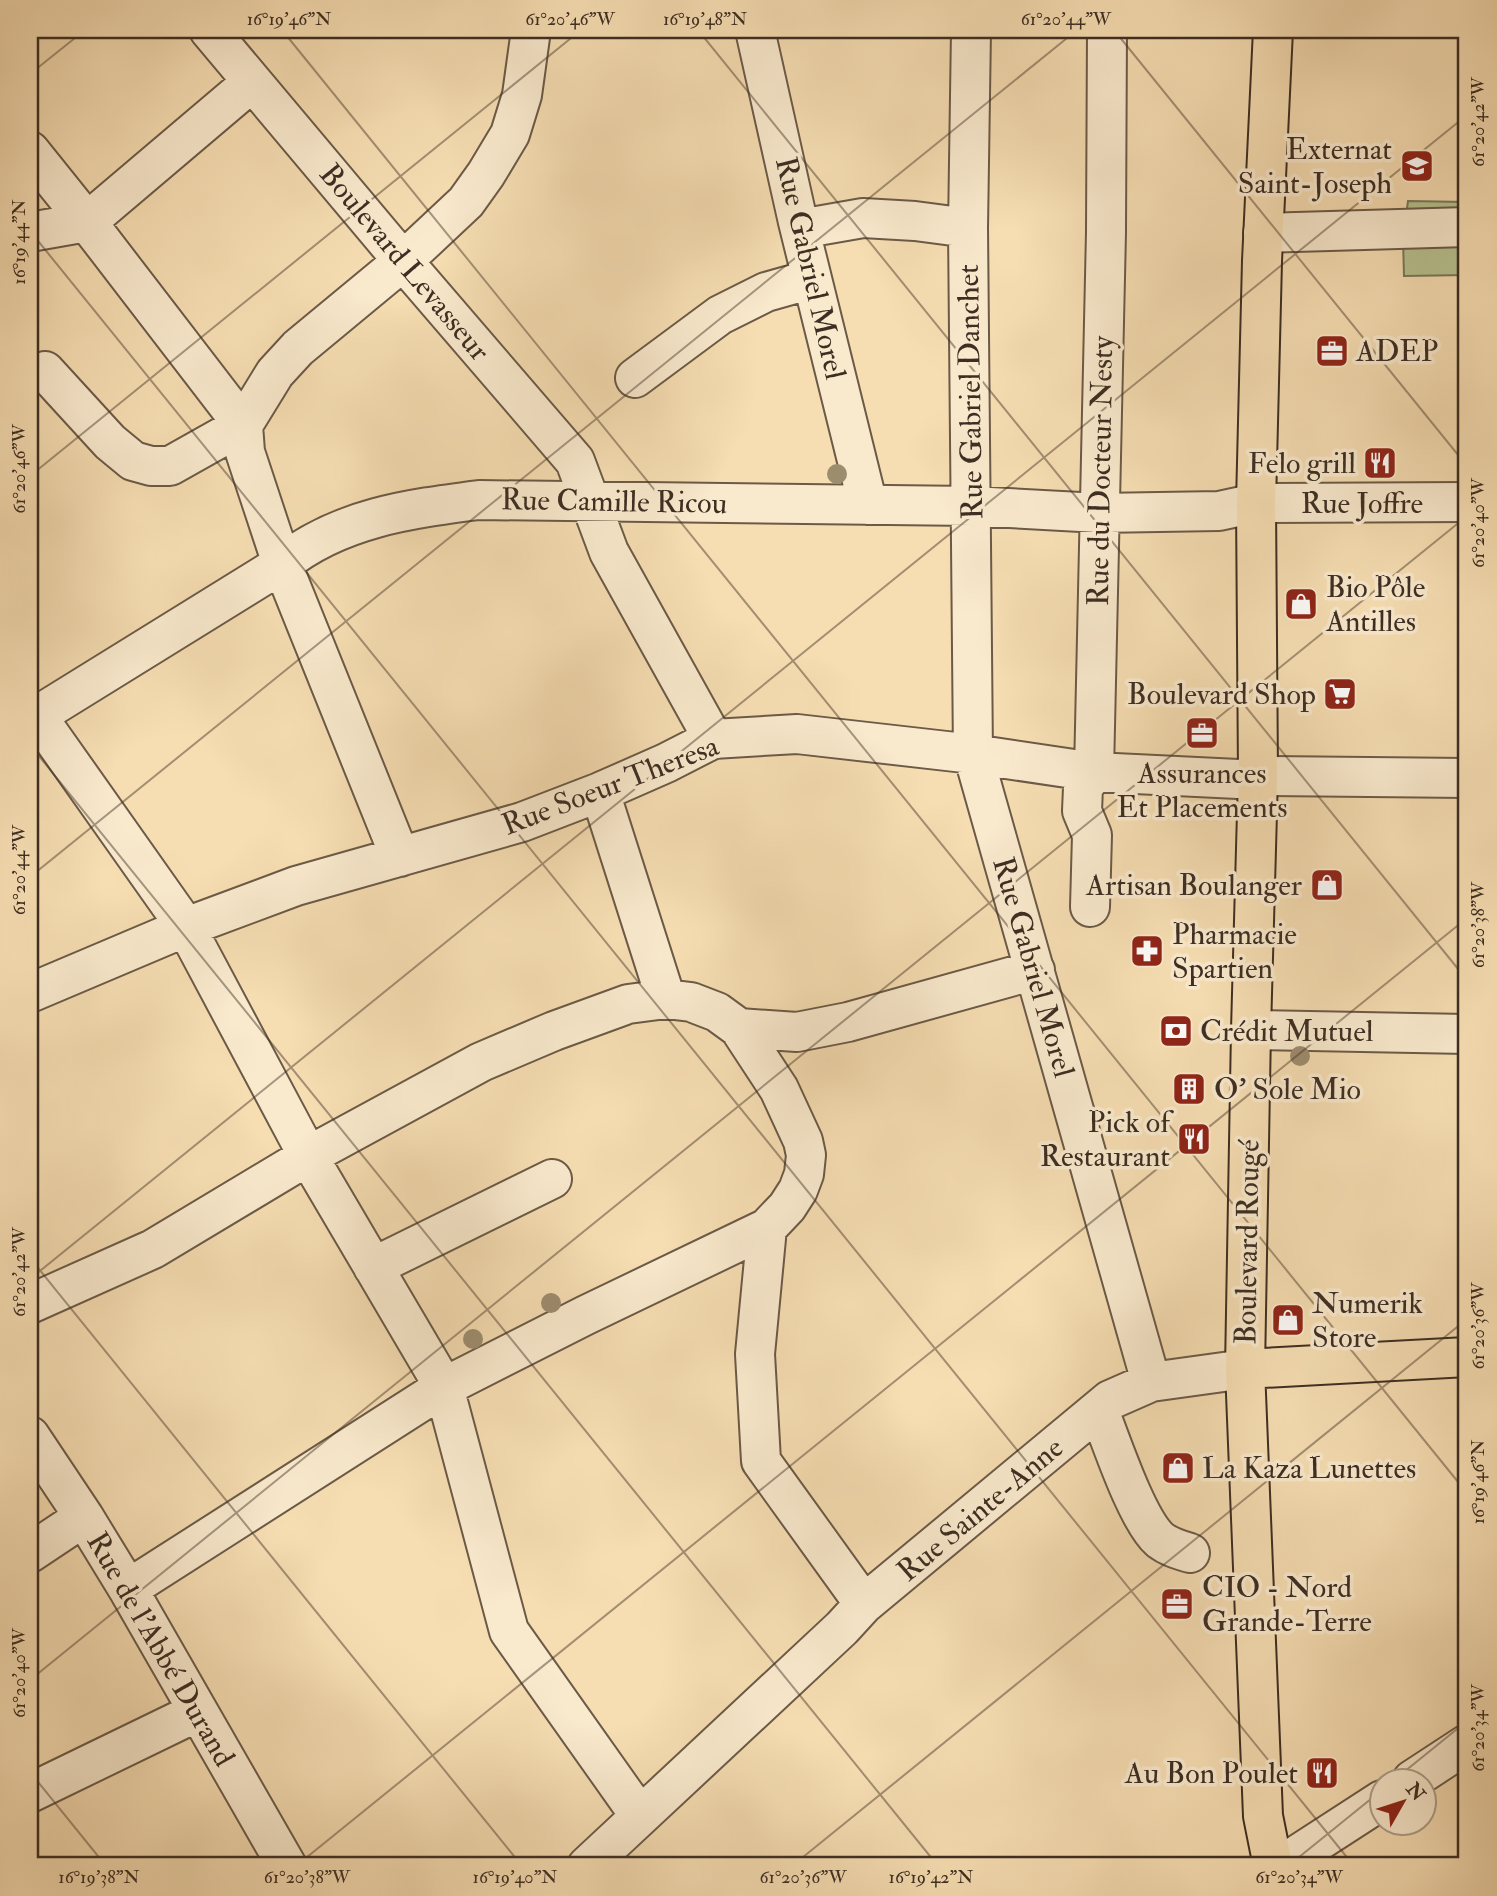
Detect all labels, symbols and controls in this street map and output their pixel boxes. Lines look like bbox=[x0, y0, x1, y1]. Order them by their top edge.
text: 16°19'46"N bbox=[247, 8, 331, 31]
text: 61°20'46"W bbox=[525, 8, 616, 31]
text: 16°19'48"N bbox=[663, 8, 747, 31]
text: 61°20'44"W bbox=[1021, 8, 1112, 31]
text: 61°20'42"W bbox=[1467, 76, 1490, 167]
place label: Externat Saint-Joseph bbox=[1238, 131, 1392, 202]
school or university icon: Externat Saint-Joseph bbox=[1398, 147, 1436, 185]
street label: Rue Gabriel Morel bbox=[767, 153, 854, 383]
street label: Boulevard Levasseur bbox=[311, 156, 498, 368]
text: 16°19'44"N bbox=[8, 199, 31, 285]
street label: Rue Gabriel Danchet bbox=[950, 264, 991, 520]
office icon: ADEP bbox=[1313, 332, 1351, 370]
place label: ADEP bbox=[1355, 333, 1438, 370]
street label: Rue du Docteur Nesty bbox=[1080, 335, 1121, 607]
text: 61°20'46"W bbox=[8, 423, 31, 514]
restaurant icon: Felo grill bbox=[1361, 444, 1399, 482]
place label: Felo grill bbox=[1248, 445, 1356, 482]
text: 61°20'40"W bbox=[1467, 477, 1490, 568]
street label: Rue Camille Ricou bbox=[500, 481, 727, 522]
street label: Rue Joffre bbox=[1301, 485, 1423, 522]
place label: Bio Pôle Antilles bbox=[1325, 569, 1425, 640]
shop icon: Bio Pôle Antilles bbox=[1282, 585, 1320, 623]
supermarket icon: Boulevard Shop bbox=[1321, 675, 1359, 713]
place label: Boulevard Shop bbox=[1127, 676, 1316, 713]
office icon: Assurances Et Placements bbox=[1183, 714, 1221, 752]
street label: Rue Soeur Theresa bbox=[497, 727, 724, 844]
place label: Assurances Et Placements bbox=[1117, 755, 1287, 826]
text: 61°20'44"W bbox=[8, 824, 31, 915]
street label: Rue Gabriel Morel bbox=[984, 853, 1083, 1082]
shop icon: Artisan Boulanger bbox=[1308, 866, 1346, 904]
place label: Artisan Boulanger bbox=[1085, 867, 1302, 904]
text: 61°20'38"W bbox=[1467, 881, 1490, 968]
place label: Pharmacie Spartien bbox=[1172, 916, 1297, 987]
pharmacy icon: Pharmacie Spartien bbox=[1128, 932, 1166, 970]
bank icon: Crédit Mutuel bbox=[1157, 1012, 1195, 1050]
place label: Crédit Mutuel bbox=[1200, 1013, 1374, 1050]
building icon: O' Sole Mio bbox=[1170, 1070, 1208, 1108]
place label: O' Sole Mio bbox=[1214, 1071, 1361, 1108]
place label: Pick of Restaurant bbox=[1040, 1104, 1174, 1175]
restaurant icon: Pick of Restaurant bbox=[1175, 1120, 1213, 1158]
street label: Boulevard Rougé bbox=[1227, 1139, 1268, 1345]
text: 61°20'42"W bbox=[8, 1226, 31, 1317]
text: 61°20'36"W bbox=[1467, 1282, 1490, 1369]
place label: Numerik Store bbox=[1312, 1285, 1423, 1356]
shop icon: Numerik Store bbox=[1269, 1301, 1307, 1339]
street label: Rue Sainte-Anne bbox=[890, 1429, 1071, 1590]
text: 16°19'46"N bbox=[1467, 1440, 1490, 1524]
shop icon: La Kaza Lunettes bbox=[1159, 1449, 1197, 1487]
place label: La Kaza Lunettes bbox=[1202, 1450, 1416, 1487]
street label: Rue de l'Abbé Durand bbox=[78, 1526, 243, 1773]
place label: CIO - Nord Grande-Terre bbox=[1202, 1569, 1372, 1640]
office icon: CIO - Nord Grande-Terre bbox=[1158, 1585, 1196, 1623]
text: 61°20'40"W bbox=[8, 1627, 31, 1718]
text: 61°20'34"W bbox=[1467, 1684, 1490, 1772]
restaurant icon: Au Bon Poulet bbox=[1303, 1754, 1341, 1792]
place label: Au Bon Poulet bbox=[1124, 1755, 1298, 1792]
north arrow bbox=[1368, 1766, 1438, 1836]
text: N bbox=[1400, 1777, 1431, 1807]
text: 16°19'38"N bbox=[58, 1866, 140, 1889]
text: 61°20'38"W bbox=[264, 1866, 351, 1889]
text: 16°19'40"N bbox=[473, 1866, 557, 1889]
text: 61°20'36"W bbox=[760, 1866, 847, 1889]
text: 16°19'42"N bbox=[889, 1866, 973, 1889]
text: 61°20'34"W bbox=[1255, 1866, 1343, 1889]

